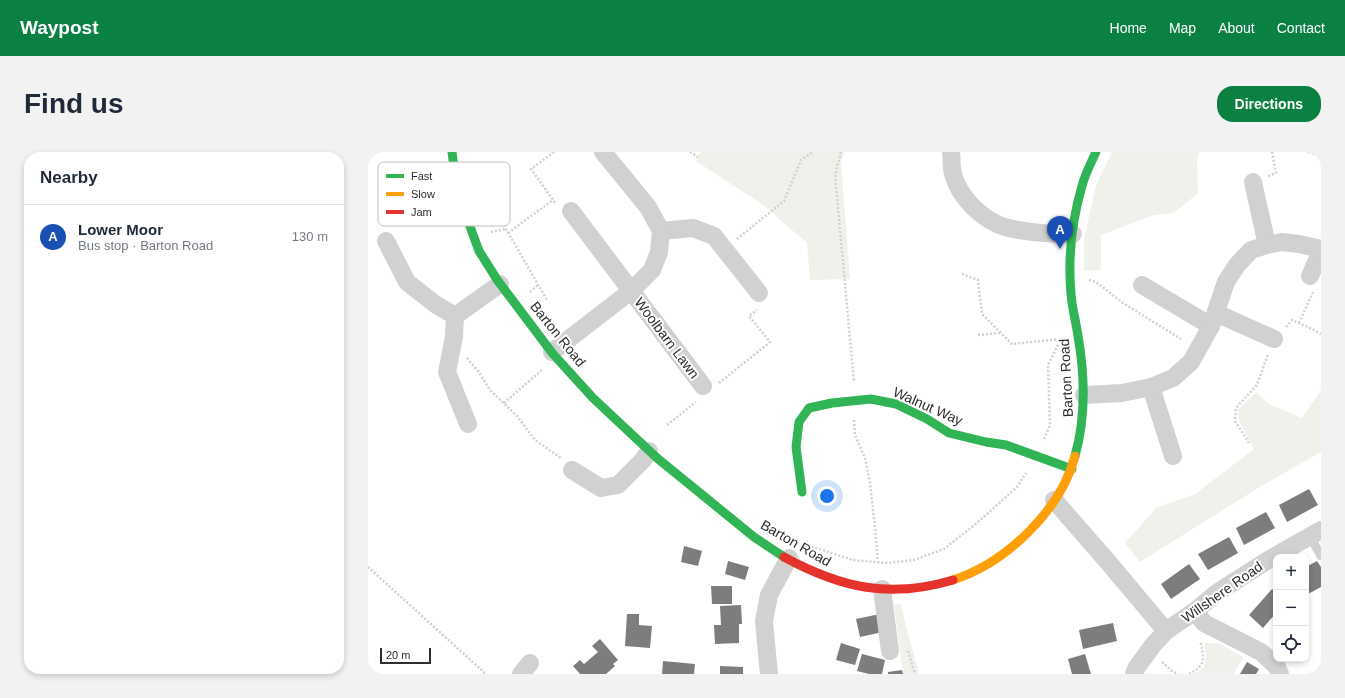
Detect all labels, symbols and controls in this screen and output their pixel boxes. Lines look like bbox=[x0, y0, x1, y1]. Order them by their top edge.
text: Waypost bbox=[20, 17, 98, 38]
text: Home bbox=[1110, 20, 1147, 36]
text: Map bbox=[1169, 20, 1196, 36]
text: About bbox=[1218, 20, 1255, 36]
text: Contact bbox=[1277, 20, 1325, 36]
button: Directions bbox=[1217, 86, 1321, 122]
text: Find us bbox=[24, 88, 124, 119]
legend bbox=[378, 162, 510, 226]
text: Nearby bbox=[40, 168, 98, 187]
text: Fast bbox=[411, 170, 432, 182]
text: Slow bbox=[411, 188, 435, 200]
text: Jam bbox=[411, 206, 432, 218]
pin: A bbox=[1047, 216, 1073, 249]
text: Lower Moor bbox=[78, 221, 163, 238]
text: A bbox=[48, 229, 58, 244]
text: 130 m bbox=[292, 229, 328, 244]
text: Bus stop · Barton Road bbox=[78, 238, 213, 253]
street label: Woolbarn Lawn bbox=[631, 294, 703, 382]
street label: Barton Road bbox=[527, 298, 589, 370]
street label: Barton Road bbox=[1056, 338, 1076, 418]
street label: Walnut Way bbox=[891, 384, 965, 428]
your location bbox=[817, 486, 837, 506]
street label: Barton Road bbox=[758, 516, 834, 570]
map controls bbox=[1273, 554, 1309, 662]
button: + bbox=[1273, 554, 1309, 590]
street label: Willshere Road bbox=[1179, 558, 1265, 626]
button: − bbox=[1273, 590, 1309, 626]
button: locate bbox=[1273, 626, 1309, 662]
scale bar bbox=[380, 646, 431, 665]
text: 20 m bbox=[386, 649, 410, 661]

